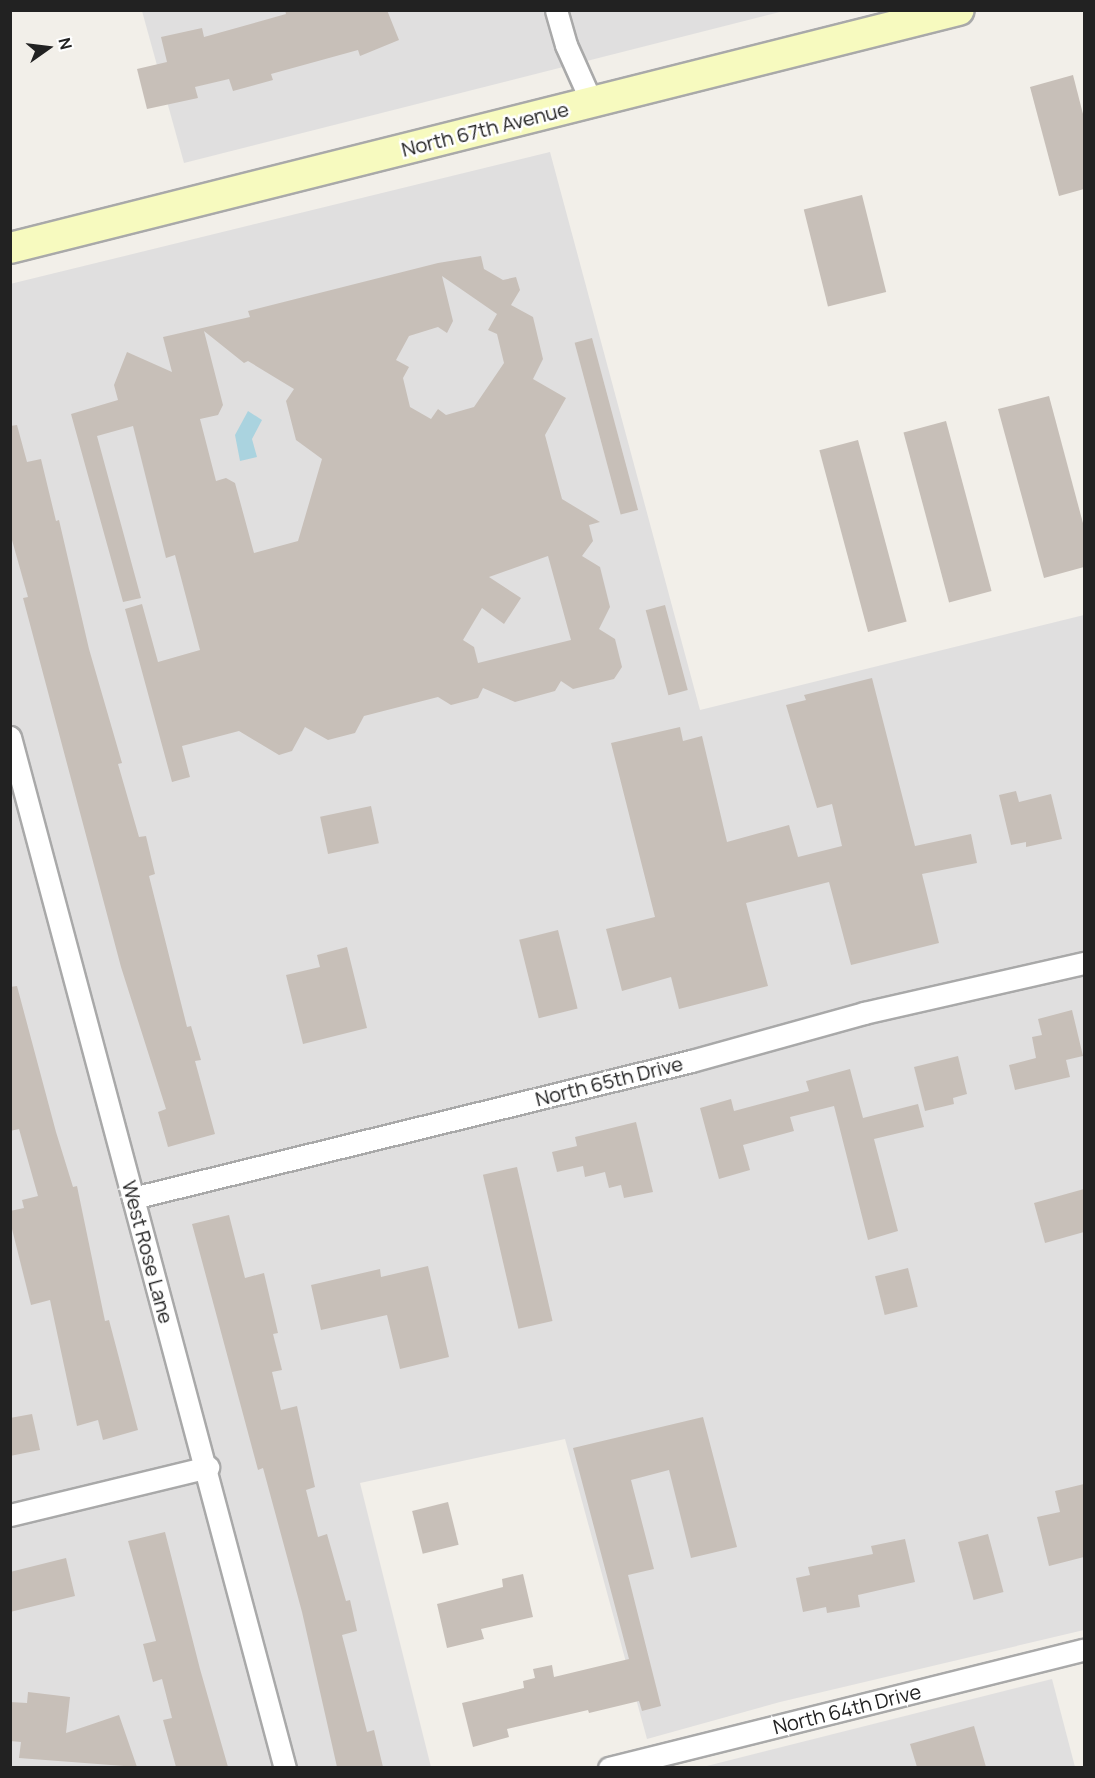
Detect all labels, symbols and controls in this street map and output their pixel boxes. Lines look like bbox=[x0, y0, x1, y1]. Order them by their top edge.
north arrow bbox=[18, 18, 78, 78]
text: N bbox=[53, 35, 78, 52]
street label: North 67th Avenue bbox=[399, 97, 571, 161]
street label: North 65th Drive bbox=[533, 1051, 685, 1111]
street label: West Rose Lane bbox=[117, 1178, 179, 1326]
street label: North 64th Drive bbox=[771, 1679, 923, 1739]

